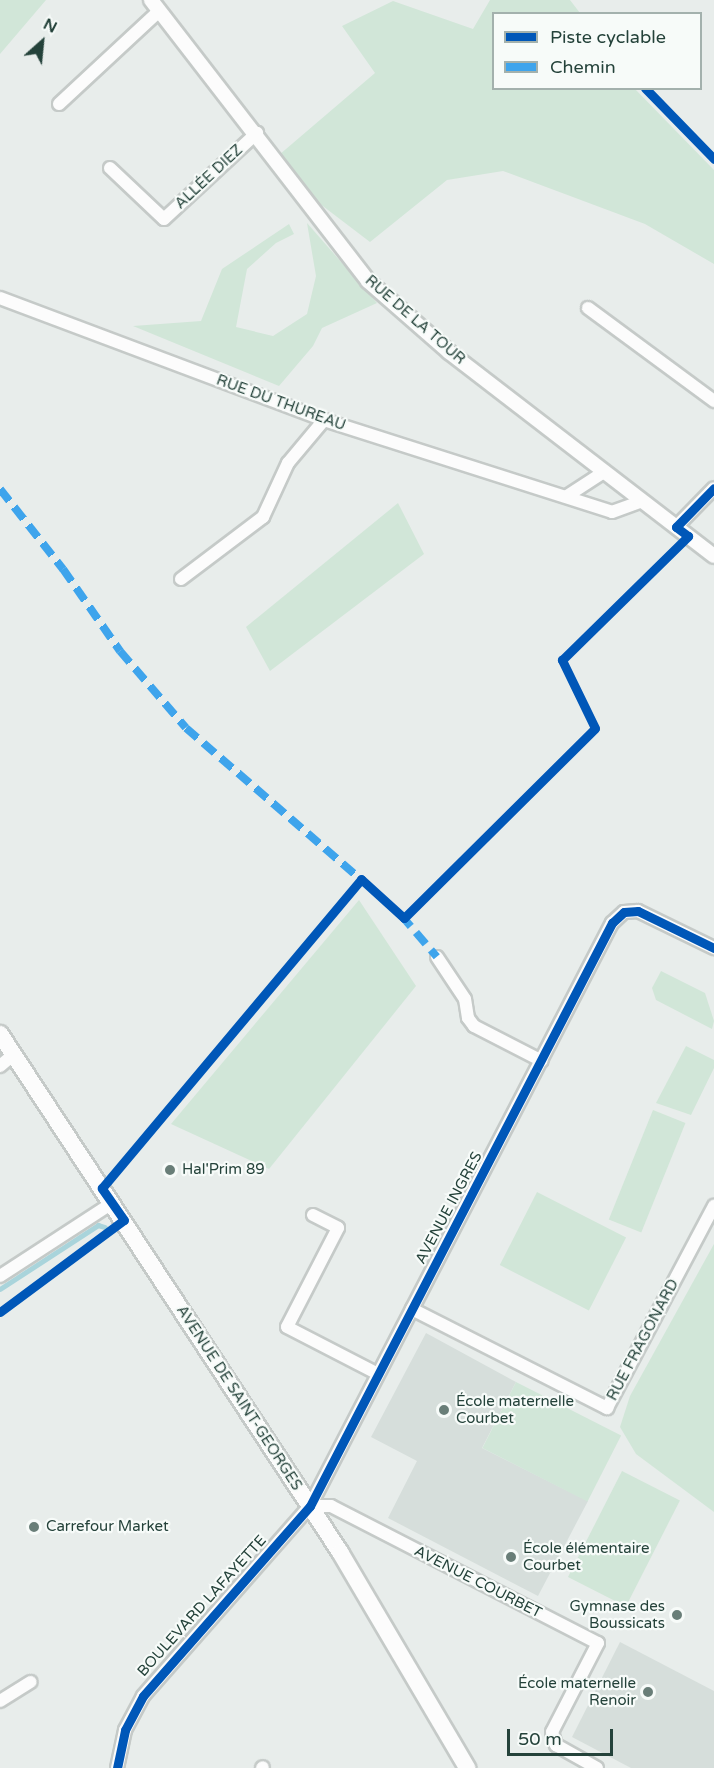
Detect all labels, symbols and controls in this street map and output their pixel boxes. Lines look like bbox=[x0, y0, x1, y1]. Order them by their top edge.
north arrow bbox=[12, 12, 72, 72]
legend bbox=[492, 12, 702, 90]
text: N bbox=[40, 14, 60, 38]
text: Piste cyclable bbox=[550, 26, 666, 48]
text: Chemin bbox=[550, 56, 616, 78]
street label: ALLÉE DIEZ bbox=[171, 141, 247, 213]
street label: RUE DE LA TOUR bbox=[361, 272, 469, 368]
street label: RUE DU THUREAU bbox=[214, 371, 348, 435]
street label: AVENUE INGRES bbox=[412, 1149, 486, 1267]
place label: Hal'Prim 89 bbox=[182, 1161, 265, 1179]
marker: Hal'Prim 89 bbox=[163, 1163, 177, 1177]
street label: RUE FRAGONARD bbox=[603, 1276, 683, 1404]
street label: AVENUE DE SAINT-GEORGES bbox=[172, 1302, 306, 1494]
place label: École maternelle Courbet bbox=[456, 1392, 574, 1427]
marker: École maternelle Courbet bbox=[437, 1403, 451, 1417]
place label: Carrefour Market bbox=[46, 1518, 169, 1536]
marker: Carrefour Market bbox=[27, 1520, 41, 1534]
street label: BOULEVARD LAFAYETTE bbox=[134, 1532, 270, 1680]
place label: École élémentaire Courbet bbox=[523, 1539, 649, 1574]
street label: AVENUE COURBET bbox=[411, 1542, 545, 1622]
marker: École élémentaire Courbet bbox=[504, 1550, 518, 1564]
place label: Gymnase des Boussicats bbox=[570, 1597, 665, 1632]
marker: Gymnase des Boussicats bbox=[670, 1608, 684, 1622]
place label: École maternelle Renoir bbox=[518, 1674, 636, 1709]
marker: École maternelle Renoir bbox=[641, 1685, 655, 1699]
scale bar bbox=[510, 1717, 616, 1755]
text: 50 m bbox=[518, 1728, 562, 1750]

